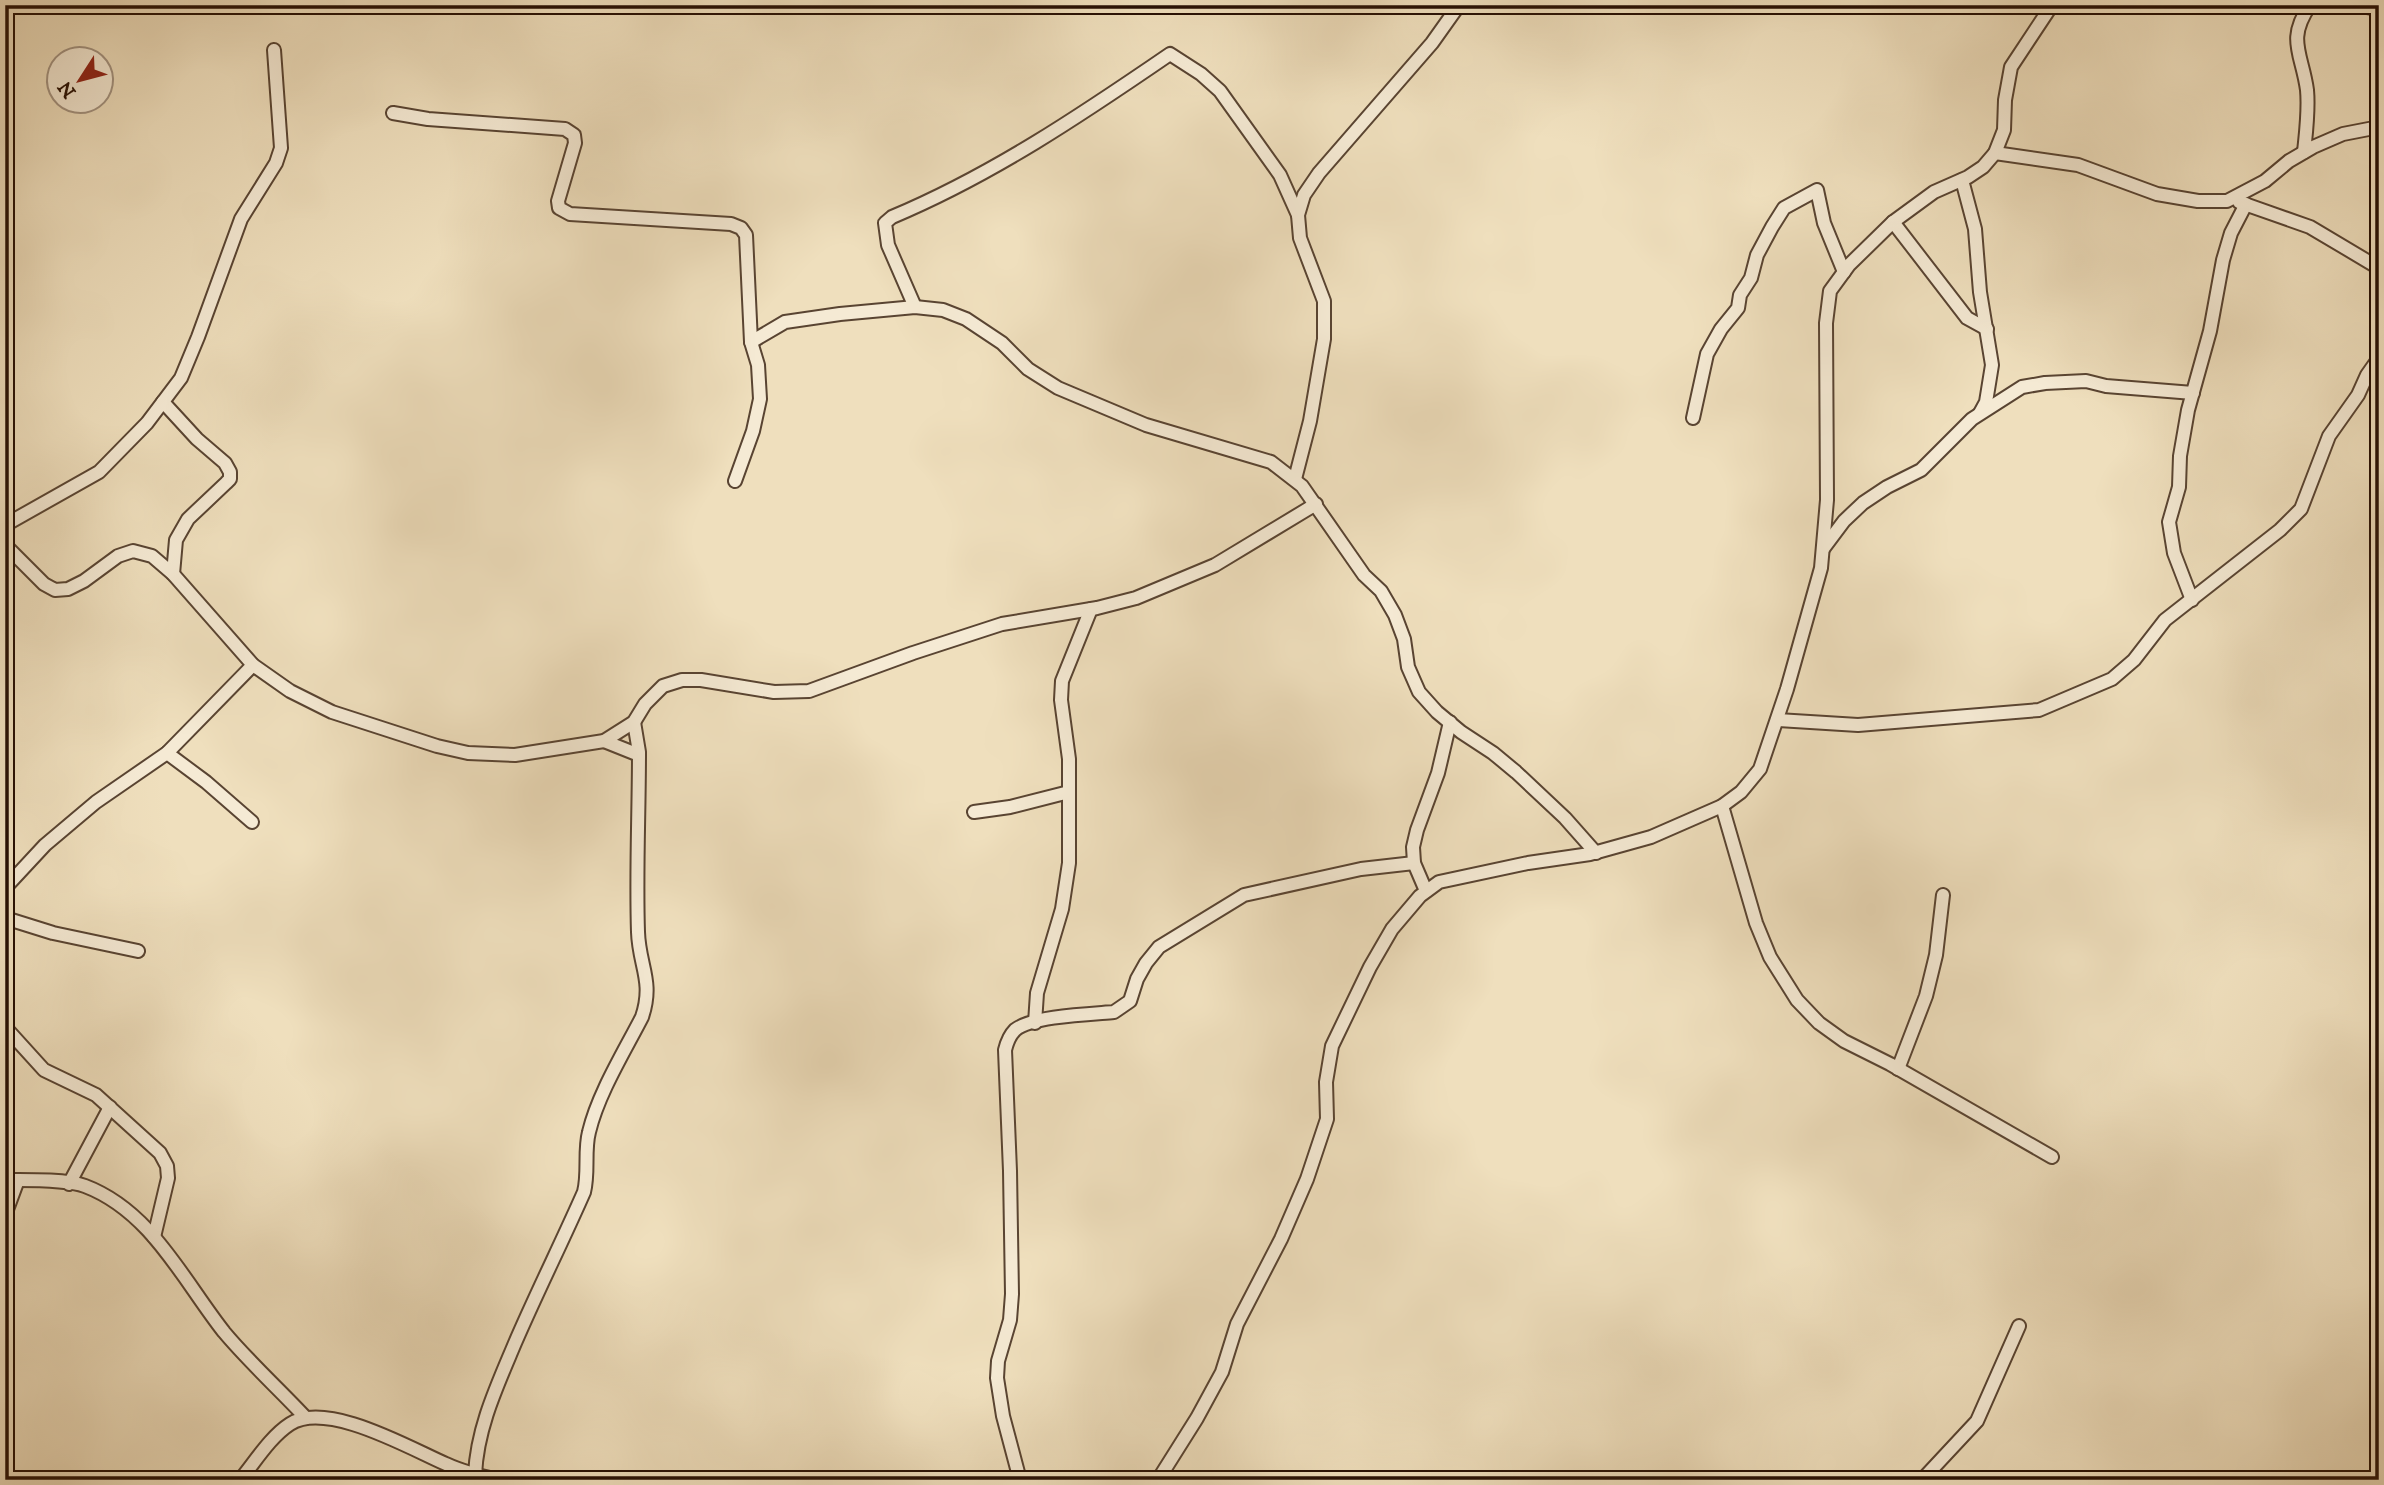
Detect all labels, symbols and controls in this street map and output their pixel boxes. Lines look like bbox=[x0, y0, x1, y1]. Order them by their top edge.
north arrow bbox=[46, 46, 116, 116]
text: N bbox=[53, 76, 81, 102]

